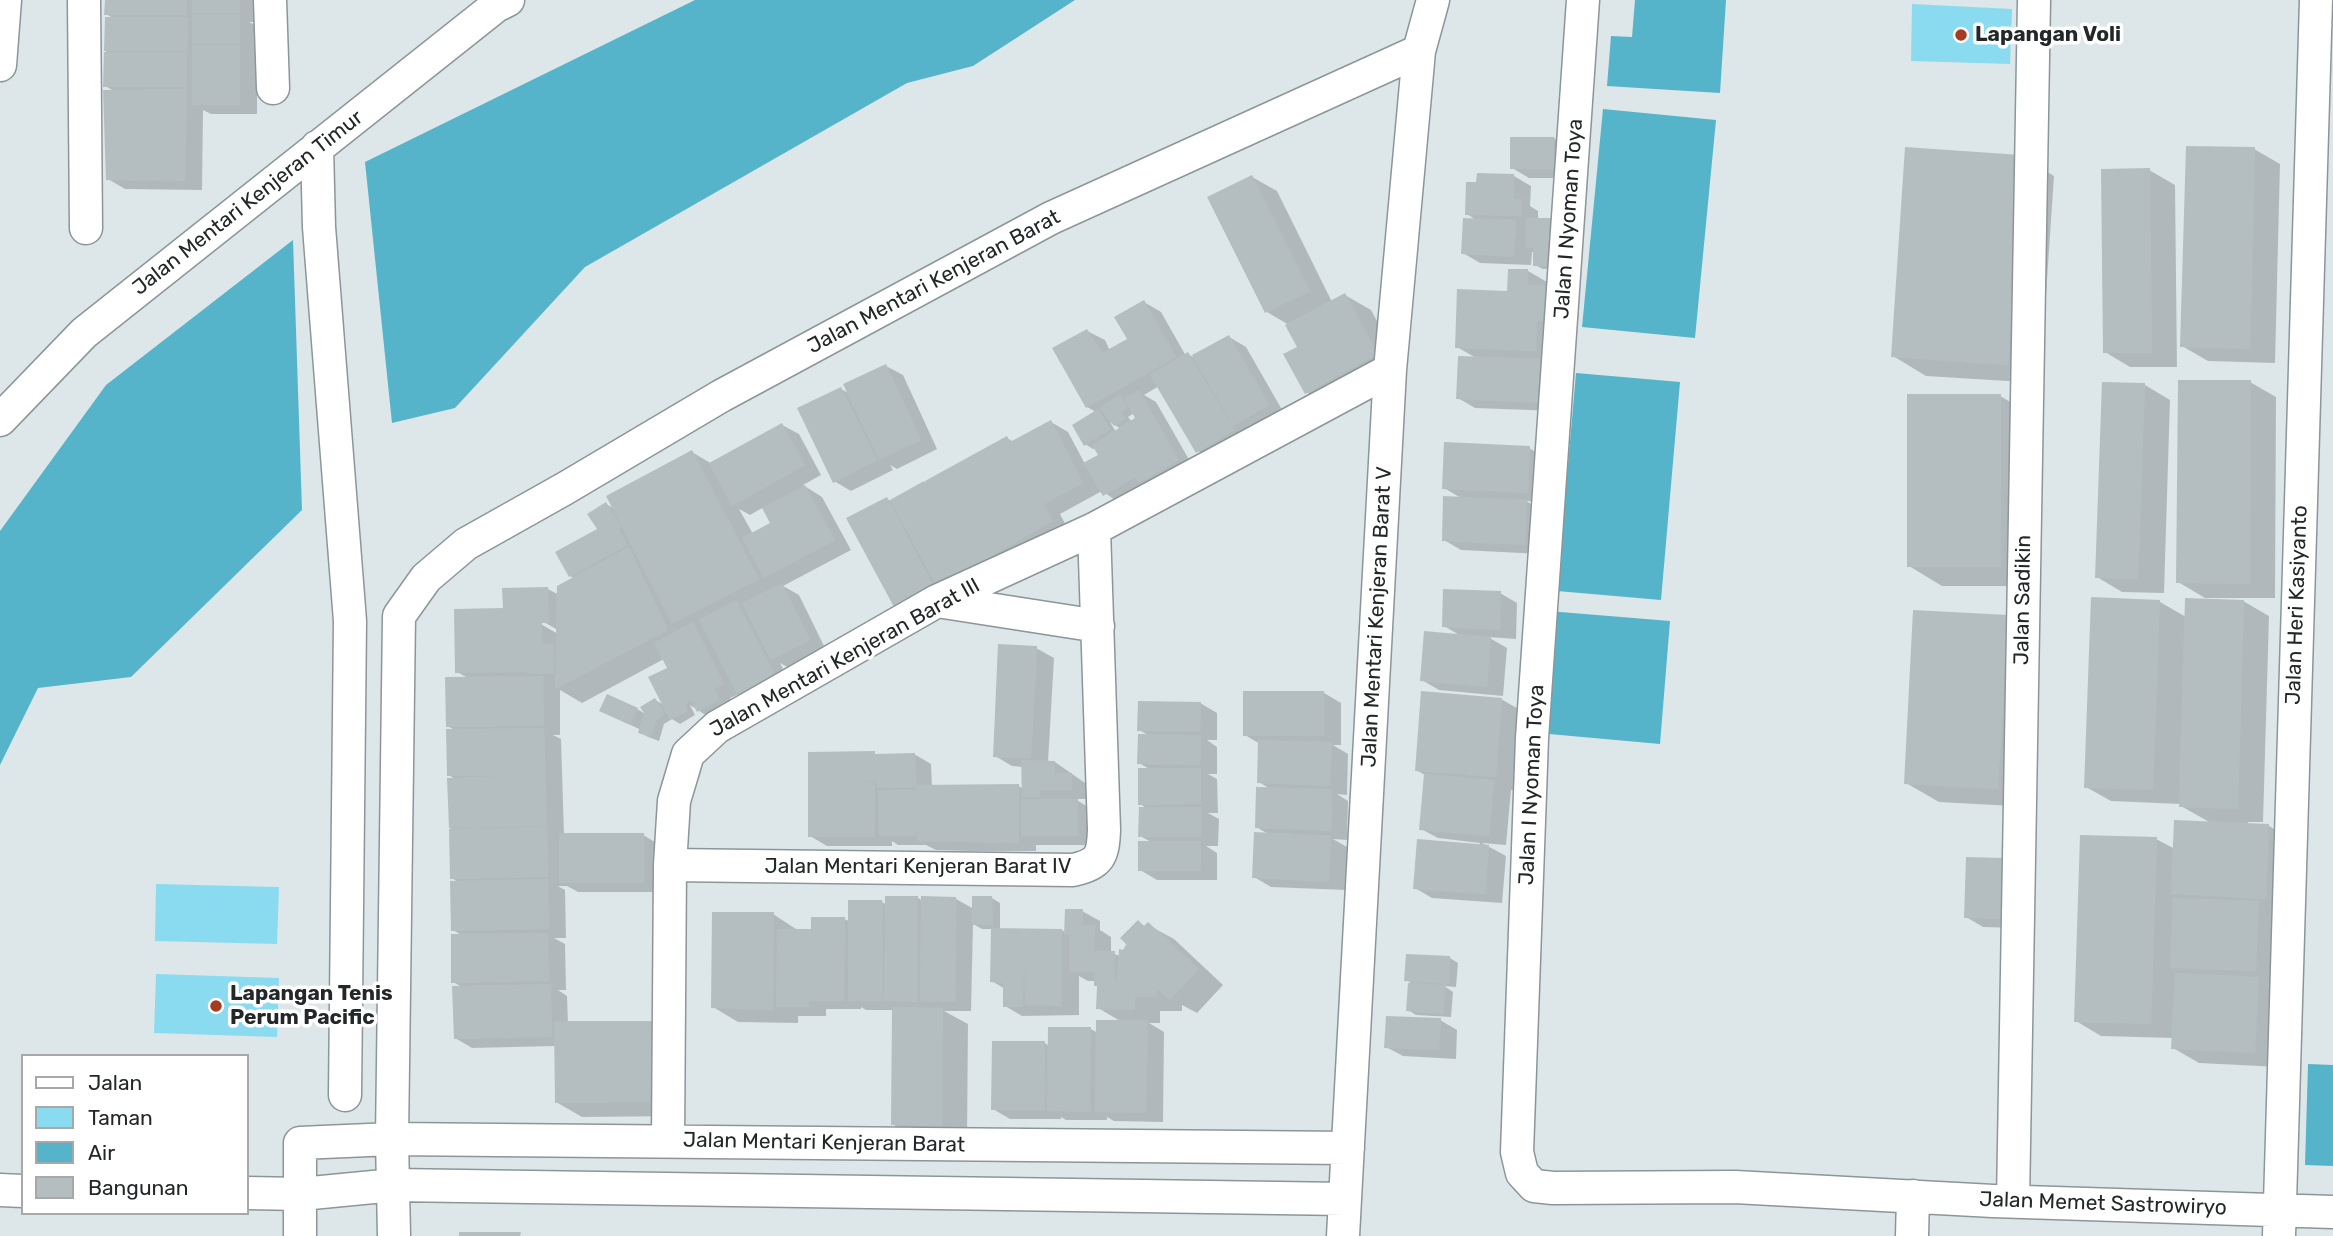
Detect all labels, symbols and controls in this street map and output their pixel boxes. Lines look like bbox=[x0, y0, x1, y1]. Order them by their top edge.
place label: Lapangan Voli bbox=[1975, 22, 2121, 48]
marker: Lapangan Voli bbox=[1953, 27, 1969, 43]
street label: Jalan Mentari Kenjeran Timur bbox=[128, 105, 368, 301]
street label: Jalan I Nyoman Toya bbox=[1549, 118, 1589, 320]
street label: Jalan Mentari Kenjeran Barat bbox=[803, 205, 1065, 359]
street label: Jalan Mentari Kenjeran Barat V bbox=[1357, 466, 1397, 768]
street label: Jalan Heri Kasiyanto bbox=[2281, 505, 2313, 705]
street label: Jalan Sadikin bbox=[2009, 535, 2037, 665]
street label: Jalan Mentari Kenjeran Barat III bbox=[706, 573, 984, 743]
street label: Jalan I Nyoman Toya bbox=[1514, 684, 1550, 886]
street label: Jalan Mentari Kenjeran Barat IV bbox=[764, 854, 1072, 880]
place label: Lapangan Tenis Perum Pacific bbox=[230, 981, 393, 1031]
marker: Lapangan Tenis Perum Pacific bbox=[208, 998, 224, 1014]
legend bbox=[21, 1054, 248, 1215]
text: Jalan bbox=[88, 1070, 142, 1095]
text: Taman bbox=[88, 1105, 153, 1130]
street label: Jalan Mentari Kenjeran Barat bbox=[683, 1128, 965, 1158]
text: Air bbox=[88, 1140, 115, 1165]
text: Bangunan bbox=[88, 1175, 189, 1200]
street label: Jalan Memet Sastrowiryo bbox=[1979, 1187, 2227, 1221]

